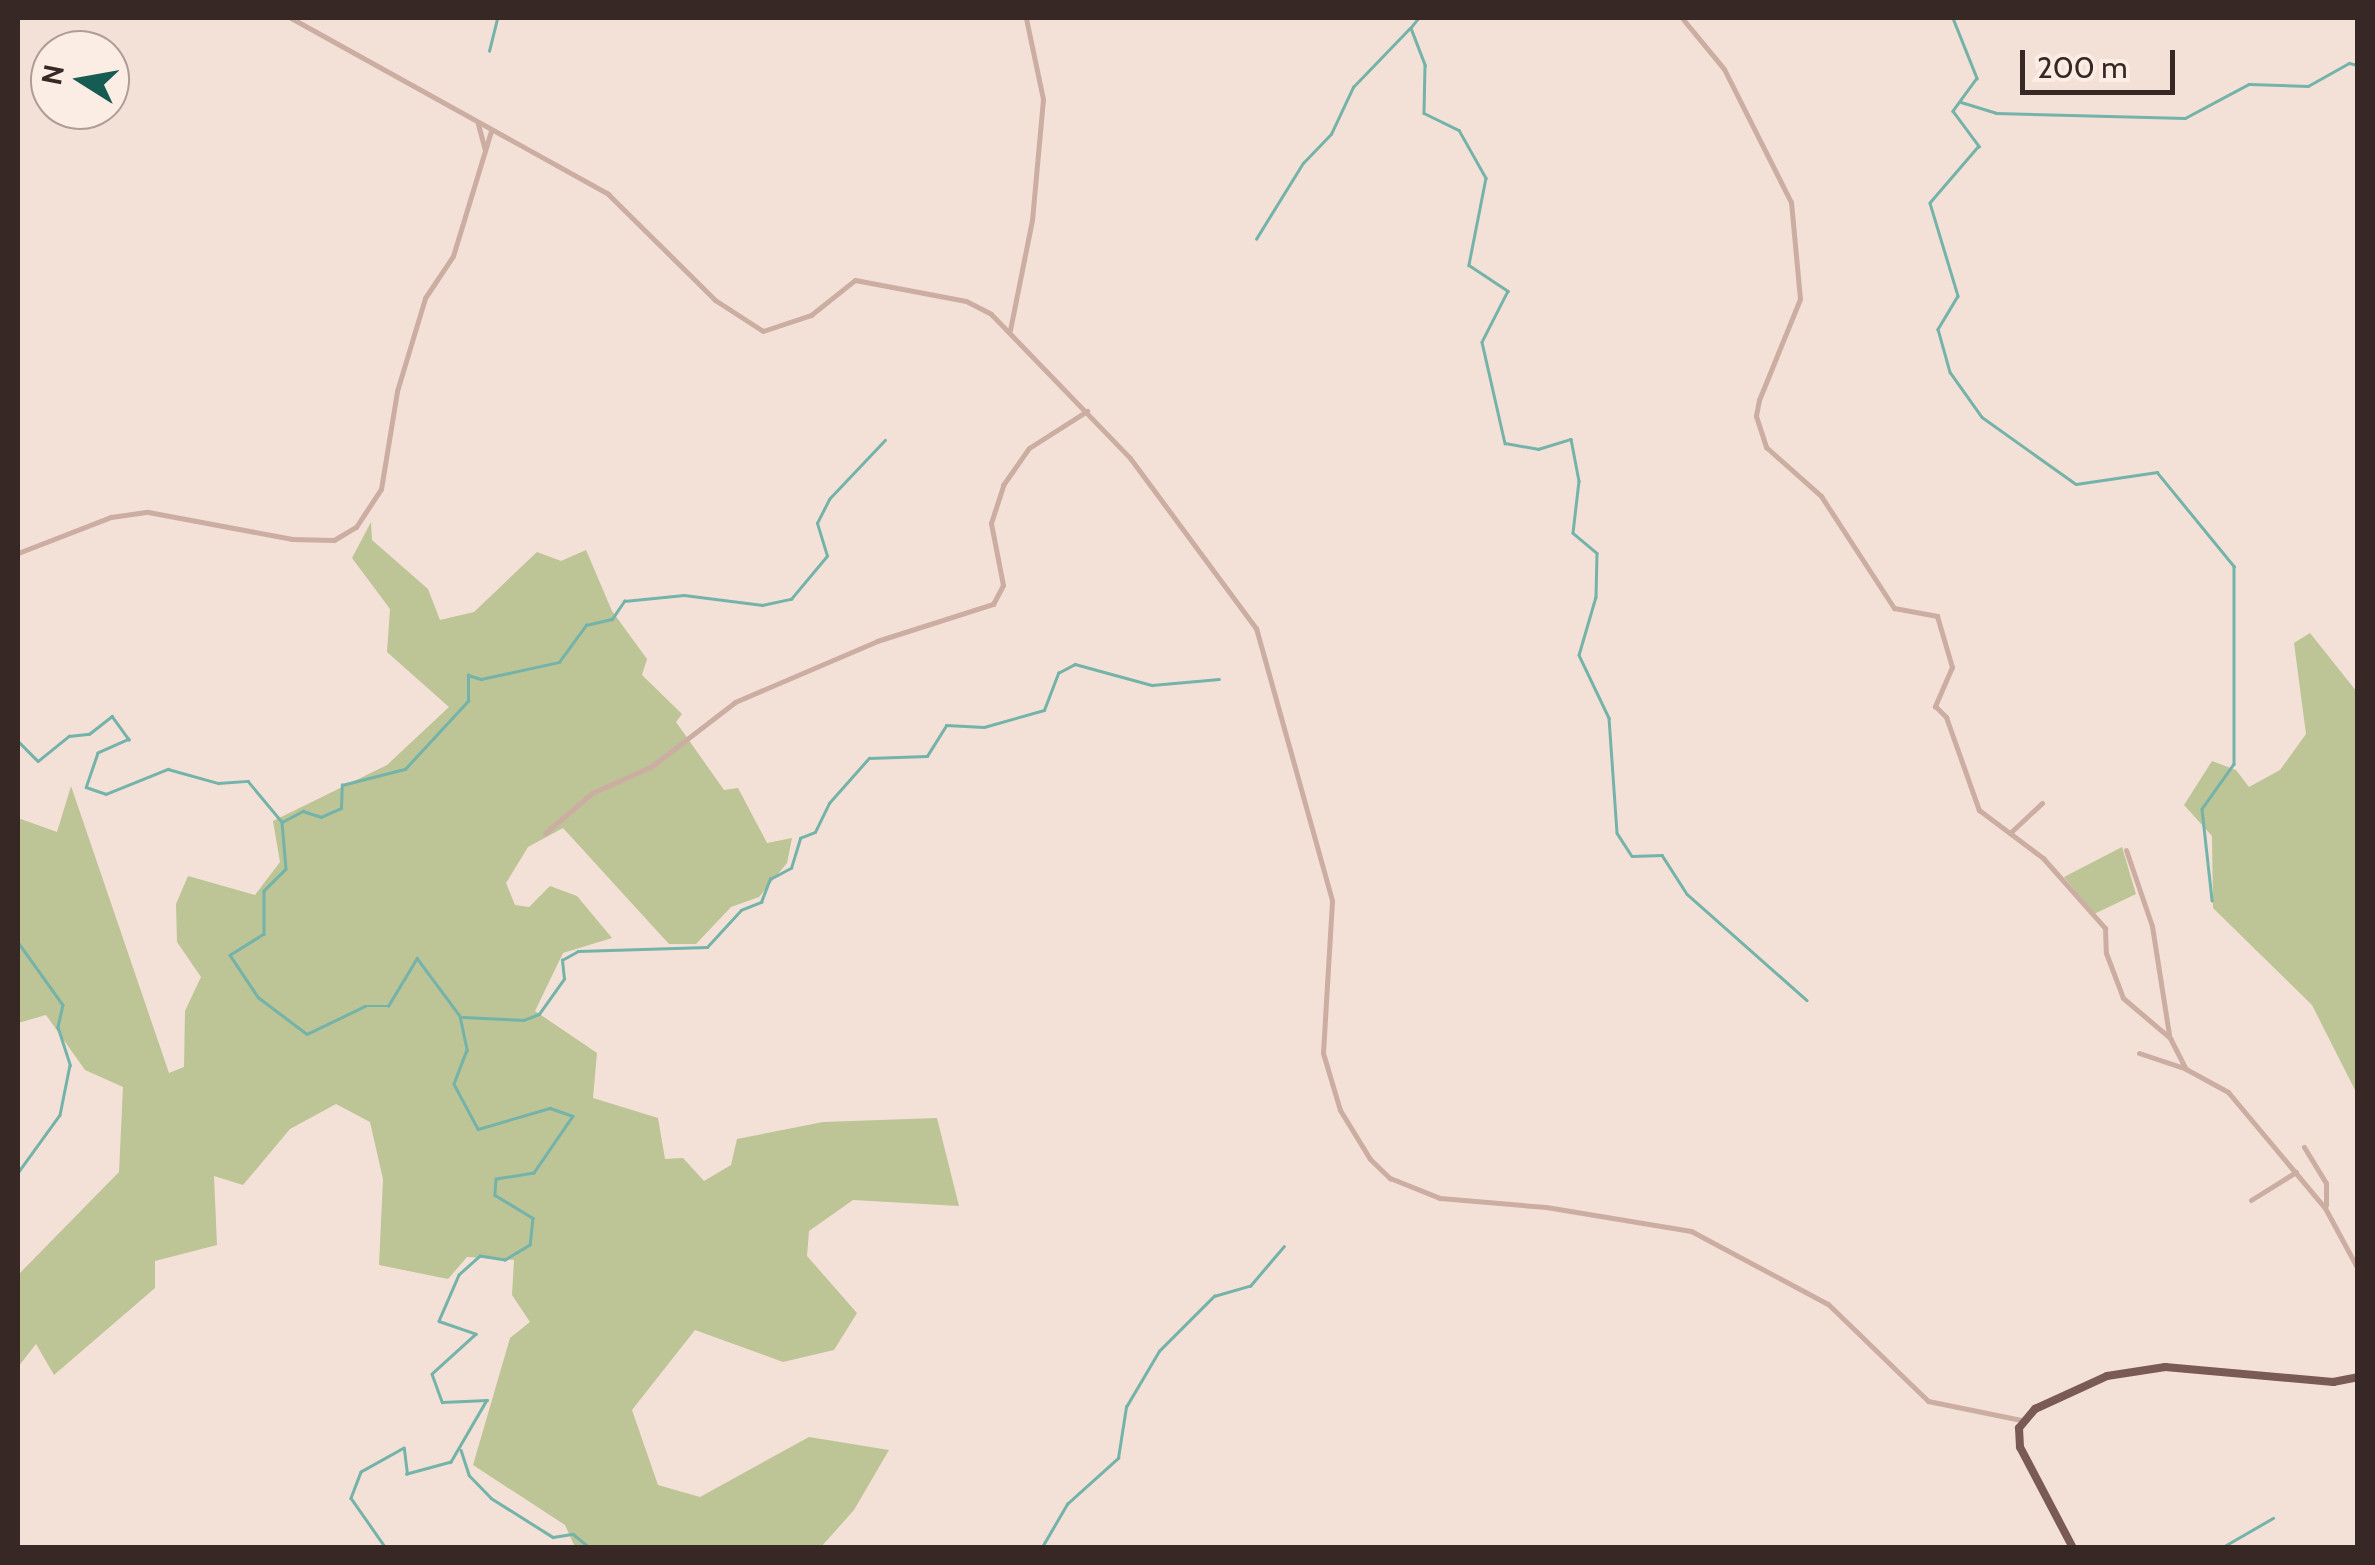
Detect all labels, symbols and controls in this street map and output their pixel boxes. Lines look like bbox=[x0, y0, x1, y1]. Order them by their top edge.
north arrow bbox=[30, 30, 130, 130]
scale bar bbox=[2025, 30, 2180, 92]
text: 200 m bbox=[2037, 49, 2128, 86]
text: N bbox=[34, 62, 71, 88]

